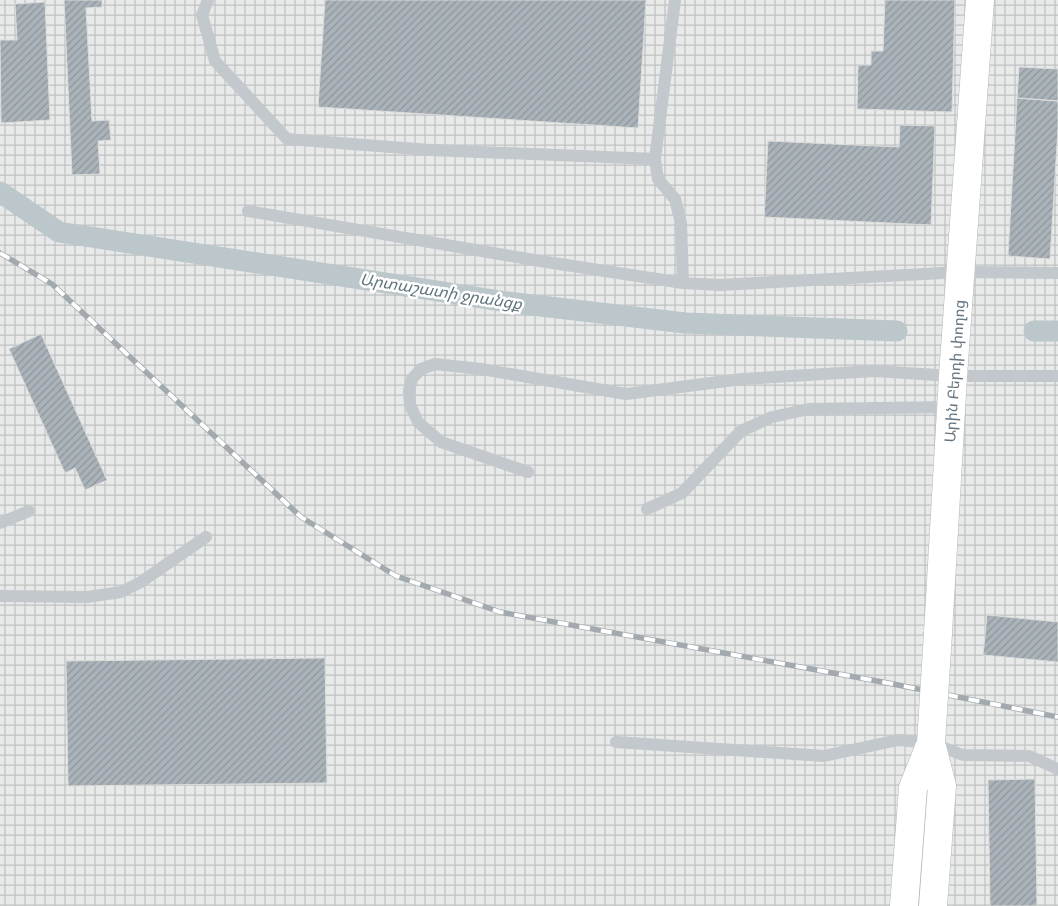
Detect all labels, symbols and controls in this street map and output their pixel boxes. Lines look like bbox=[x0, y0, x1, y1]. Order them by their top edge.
water label: Արտաշատի ջրանցք bbox=[359, 268, 525, 314]
street label: Արին Բերդի փողոց bbox=[940, 299, 969, 443]

